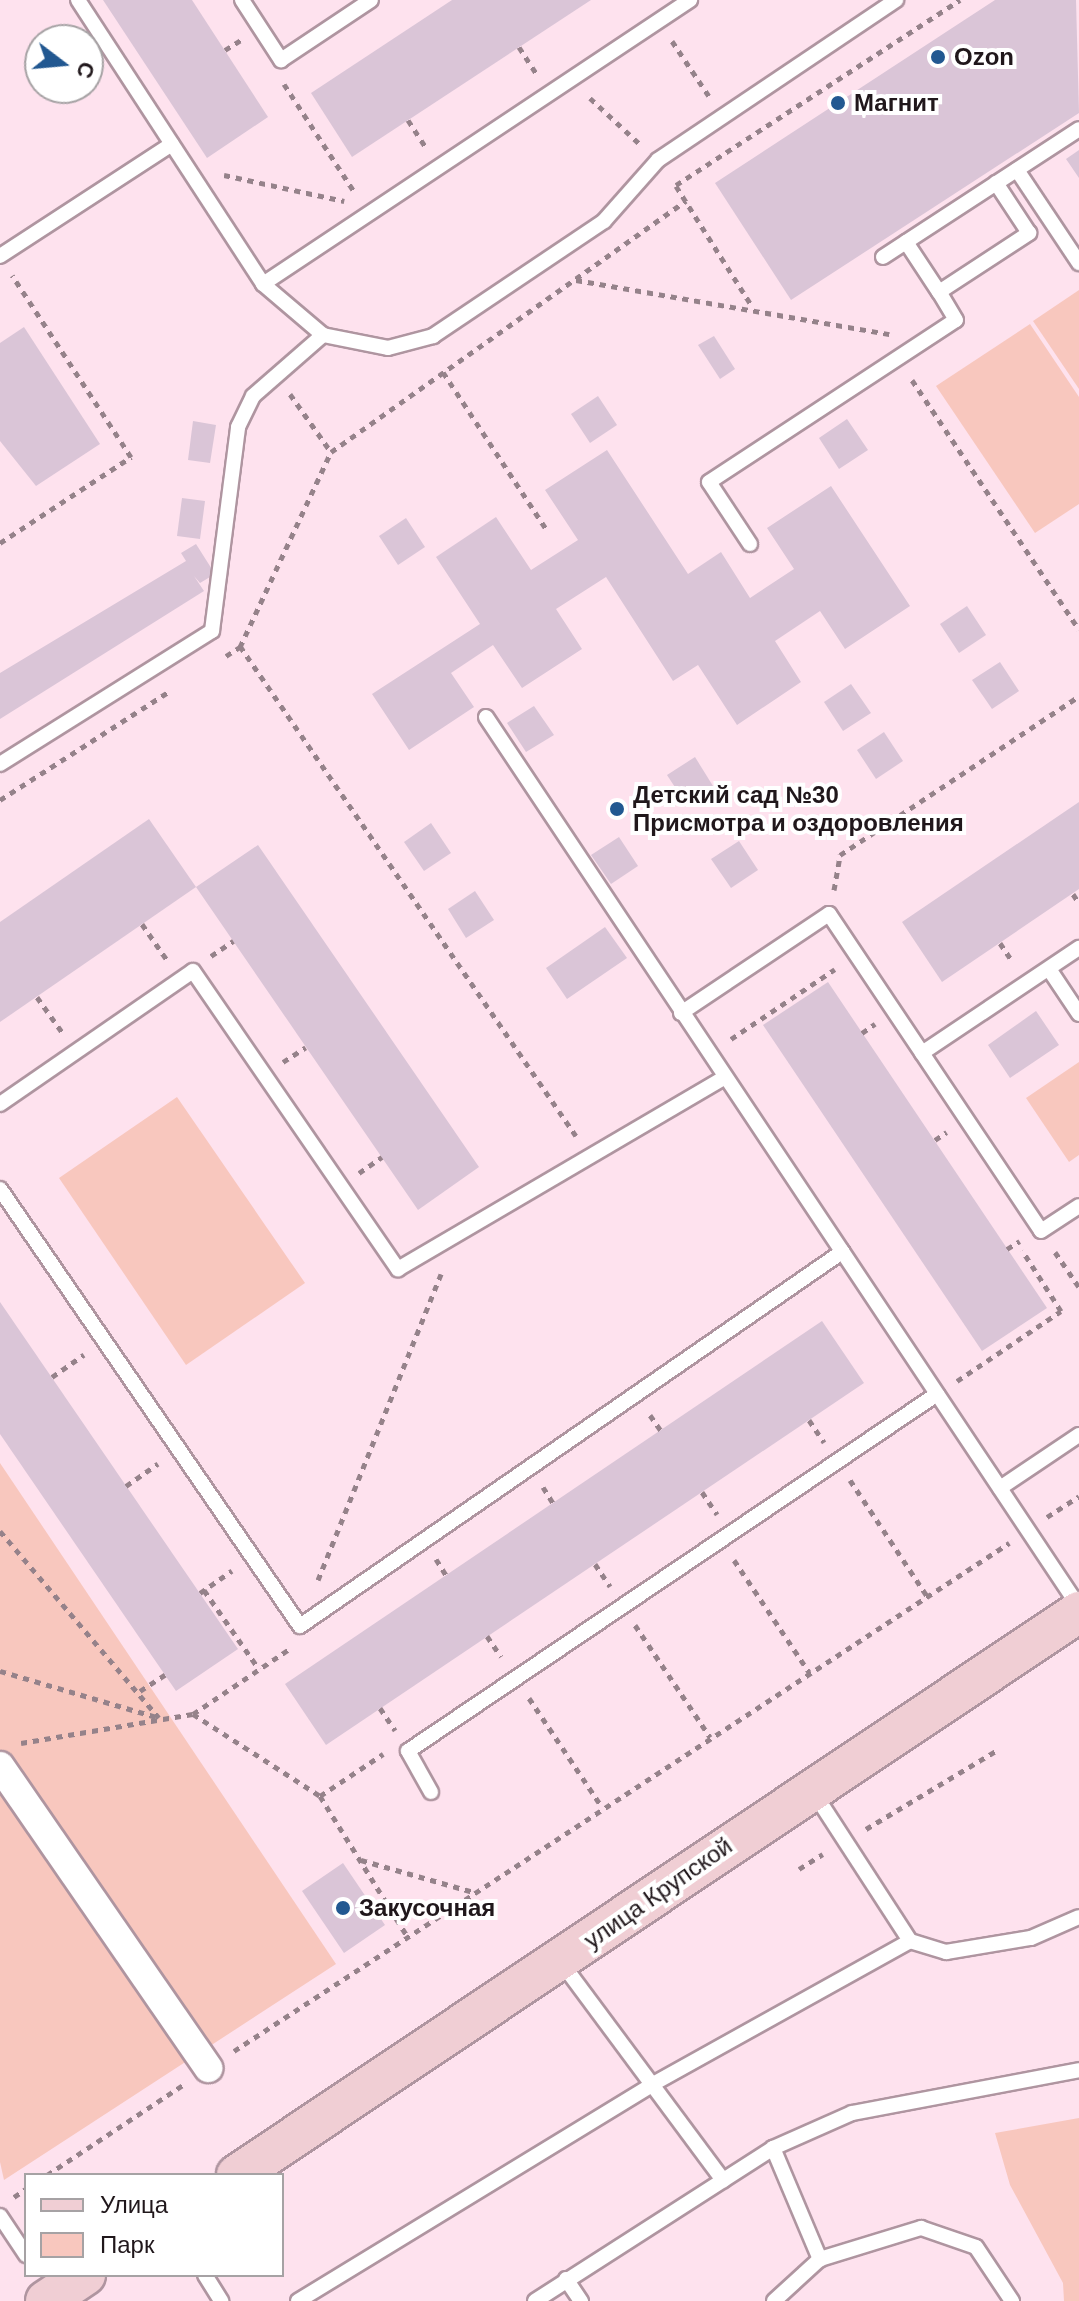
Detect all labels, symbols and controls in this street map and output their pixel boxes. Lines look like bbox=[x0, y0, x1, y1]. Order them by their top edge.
north arrow bbox=[24, 24, 104, 104]
place label: Ozon bbox=[954, 43, 1014, 71]
marker: Ozon bbox=[929, 48, 947, 66]
text: С bbox=[71, 59, 100, 81]
place label: Магнит bbox=[854, 89, 939, 117]
marker: Магнит bbox=[829, 94, 847, 112]
place label: Детский сад №30 Присмотра и оздоровления bbox=[633, 781, 964, 837]
marker: Детский сад №30 Присмотра и оздоровления bbox=[608, 800, 626, 818]
street label: улица Крупской bbox=[578, 1831, 738, 1955]
place label: Закусочная bbox=[359, 1894, 495, 1922]
marker: Закусочная bbox=[334, 1899, 352, 1917]
legend bbox=[24, 2173, 284, 2277]
text: Улица bbox=[100, 2191, 168, 2218]
text: Парк bbox=[100, 2231, 154, 2258]

